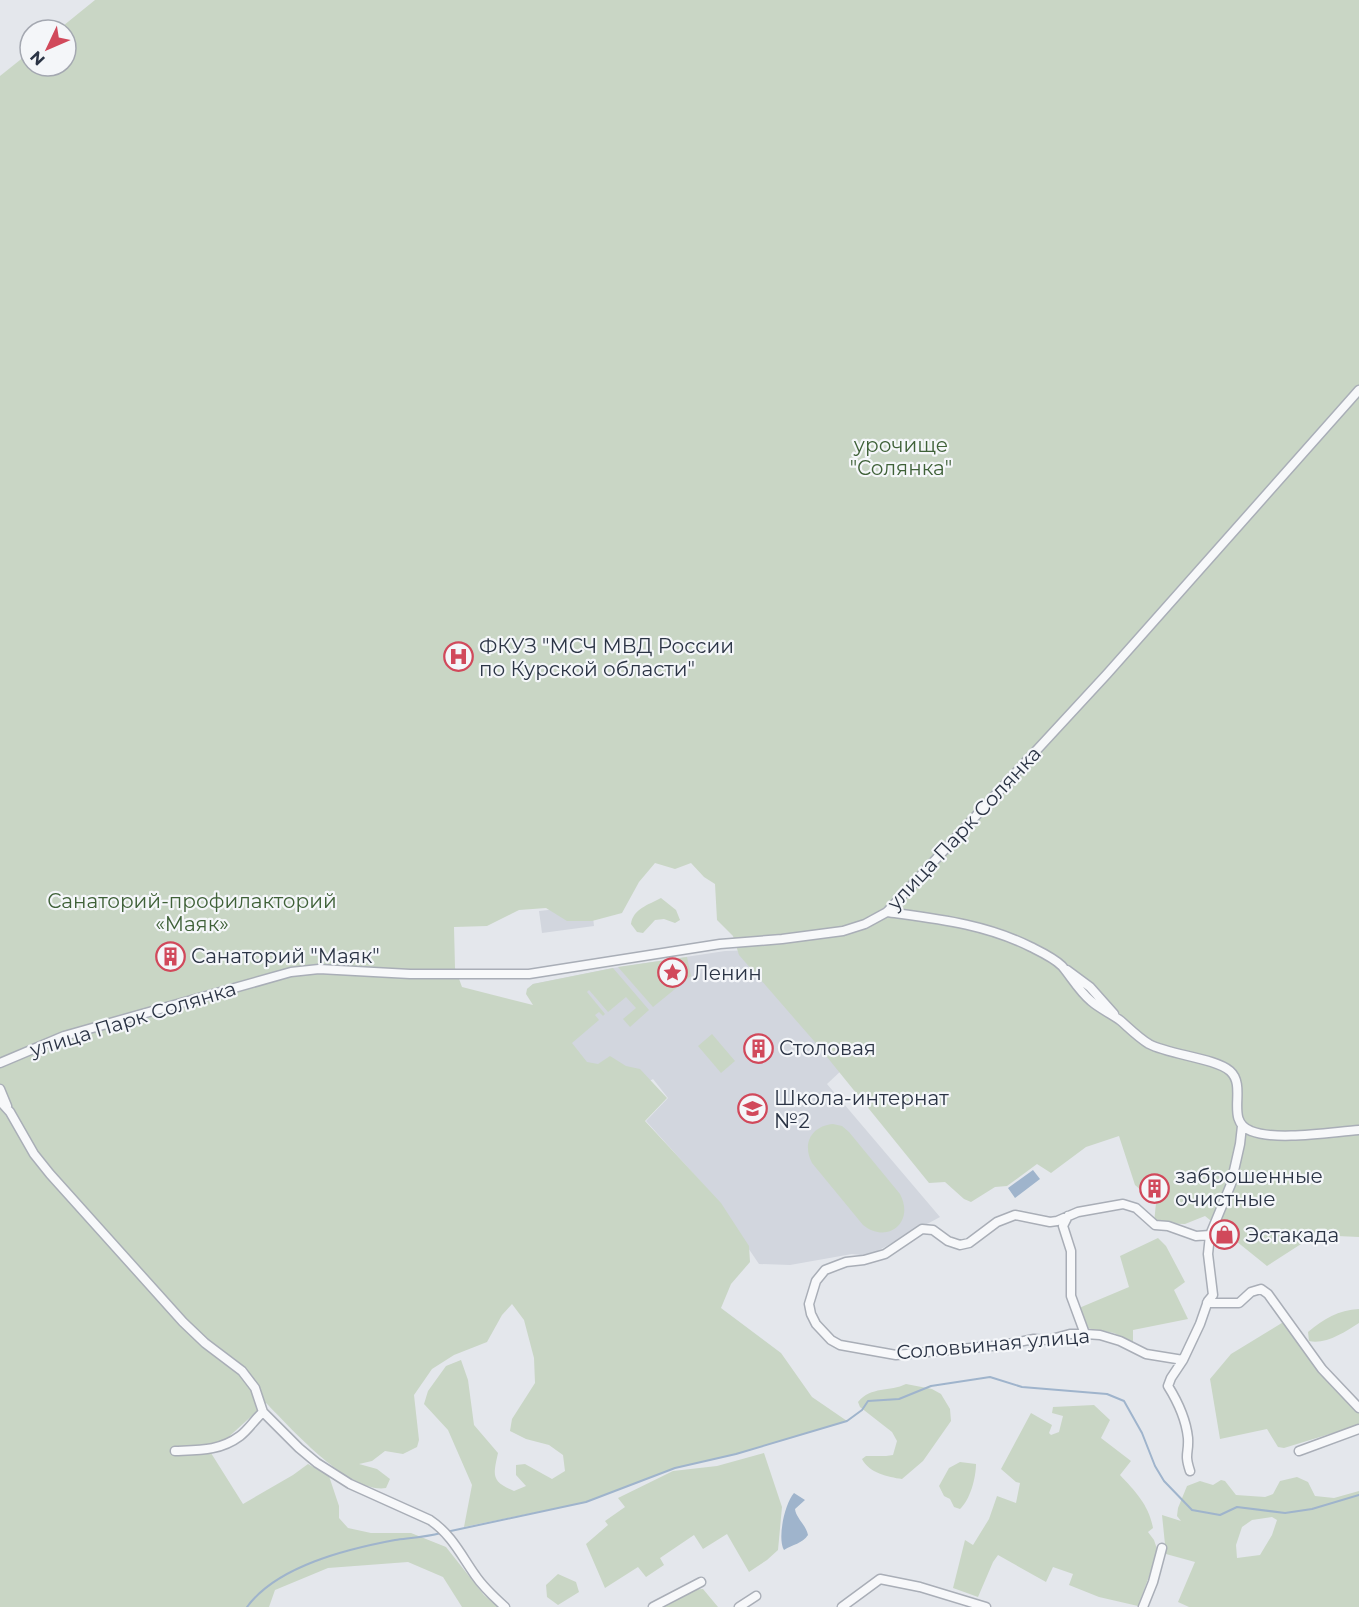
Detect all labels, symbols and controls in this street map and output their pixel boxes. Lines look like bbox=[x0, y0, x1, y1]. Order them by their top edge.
north arrow bbox=[18, 18, 78, 78]
text: N bbox=[26, 47, 49, 69]
park label: урочище "Солянка" bbox=[850, 433, 952, 480]
place label: ФКУЗ "МСЧ МВД России по Курской области" bbox=[479, 634, 734, 681]
hospital icon: ФКУЗ "МСЧ МВД России по Курской области" bbox=[442, 641, 474, 673]
street label: улица Парк Солянка bbox=[881, 741, 1046, 915]
park label: Санаторий-профилакторий «Маяк» bbox=[47, 889, 337, 936]
building icon: Санаторий "Маяк" bbox=[154, 940, 186, 972]
place label: Санаторий "Маяк" bbox=[191, 944, 380, 968]
place icon: Ленин bbox=[656, 957, 688, 989]
place label: Ленин bbox=[693, 961, 762, 985]
street label: улица Парк Солянка bbox=[26, 976, 239, 1062]
building icon: Столовая bbox=[742, 1032, 774, 1064]
place label: Столовая bbox=[779, 1036, 876, 1060]
place label: Школа-интернат №2 bbox=[774, 1086, 949, 1133]
school or university icon: Школа-интернат №2 bbox=[737, 1093, 769, 1125]
place label: заброшенные очистные bbox=[1175, 1164, 1323, 1211]
building icon: заброшенные очистные bbox=[1138, 1172, 1170, 1204]
shop icon: Эстакада bbox=[1208, 1219, 1240, 1251]
place label: Эстакада bbox=[1245, 1223, 1339, 1247]
street label: Соловьиная улица bbox=[895, 1324, 1091, 1364]

